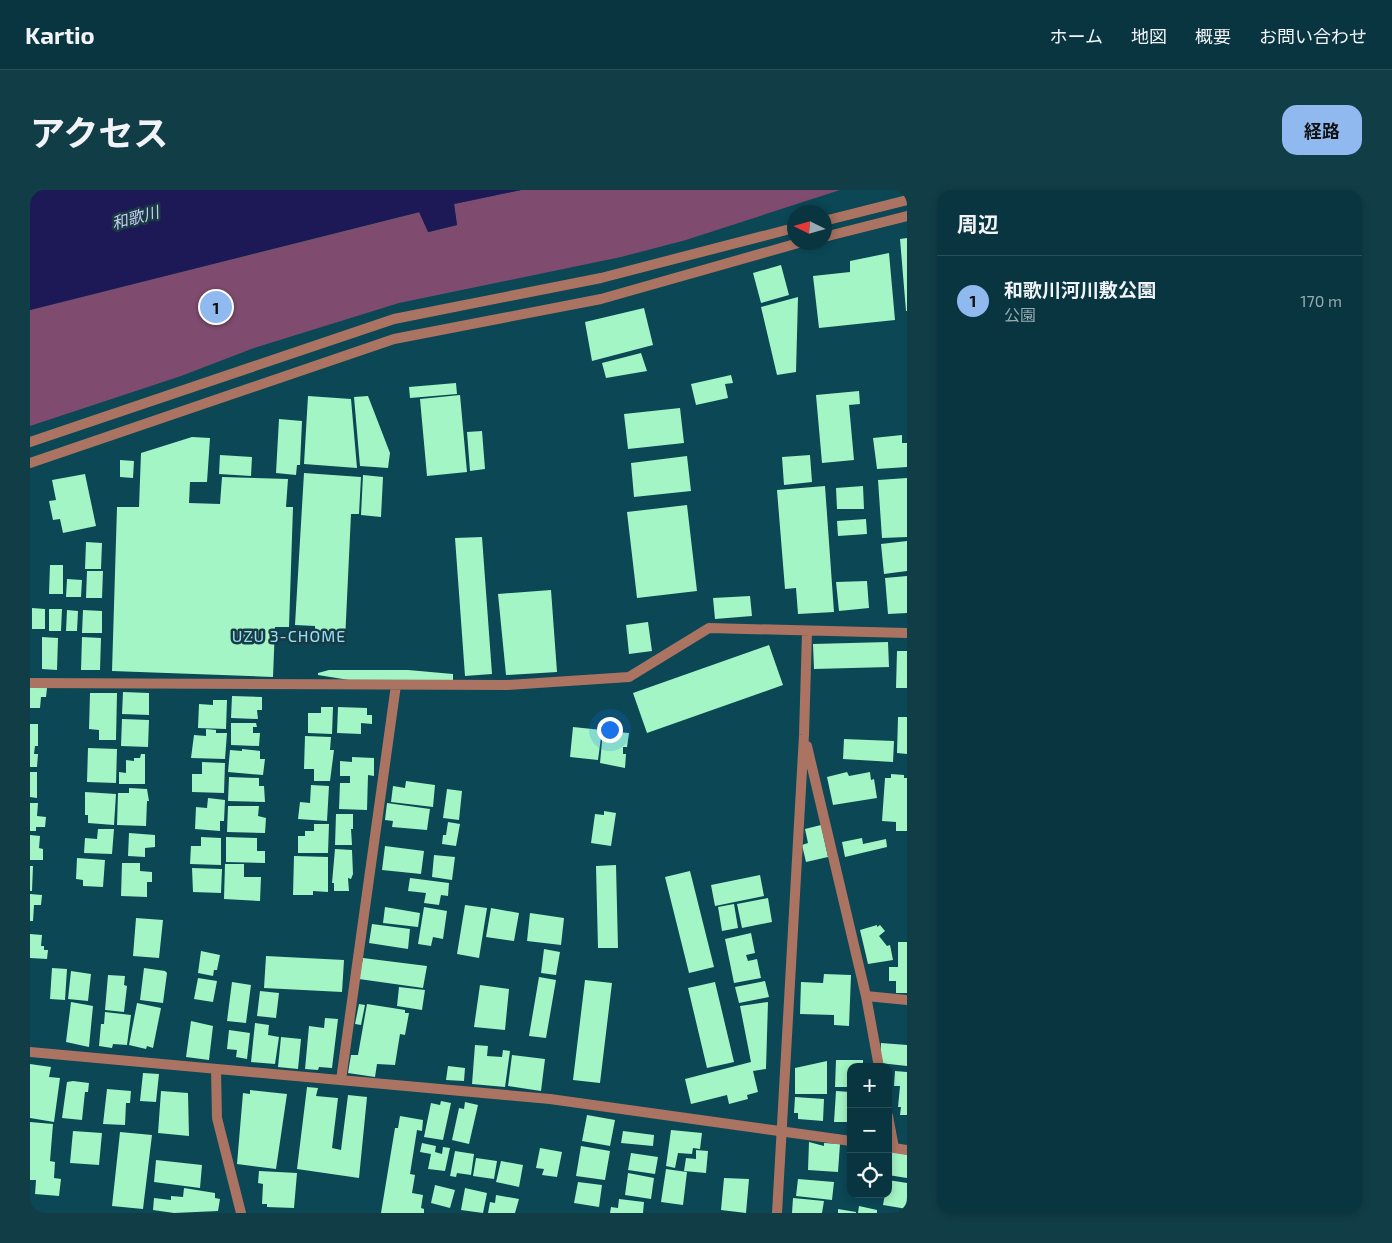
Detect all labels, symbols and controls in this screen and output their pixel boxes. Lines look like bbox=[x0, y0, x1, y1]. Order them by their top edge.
text: Kartio bbox=[25, 20, 95, 49]
text: ホーム bbox=[1050, 25, 1103, 47]
text: 地図 bbox=[1131, 25, 1167, 47]
text: 概要 bbox=[1195, 25, 1231, 47]
text: お問い合わせ bbox=[1259, 25, 1367, 47]
button: 経路 bbox=[1282, 105, 1362, 155]
text: アクセス bbox=[30, 111, 168, 153]
water label: 和歌川 bbox=[109, 201, 163, 232]
north arrow bbox=[787, 205, 832, 250]
text: 周辺 bbox=[957, 211, 999, 236]
text: 和歌川河川敷公園 bbox=[1004, 278, 1156, 301]
pin: 1 bbox=[200, 288, 232, 326]
text: 1 bbox=[970, 291, 976, 310]
text: 170 m bbox=[1300, 291, 1342, 310]
text: 公園 bbox=[1004, 305, 1036, 324]
district label: UZU 3-CHOME bbox=[232, 626, 346, 645]
your location bbox=[597, 717, 623, 743]
map controls bbox=[847, 1063, 892, 1198]
button: + bbox=[847, 1063, 892, 1108]
button: − bbox=[847, 1108, 892, 1153]
button: locate bbox=[847, 1153, 892, 1198]

